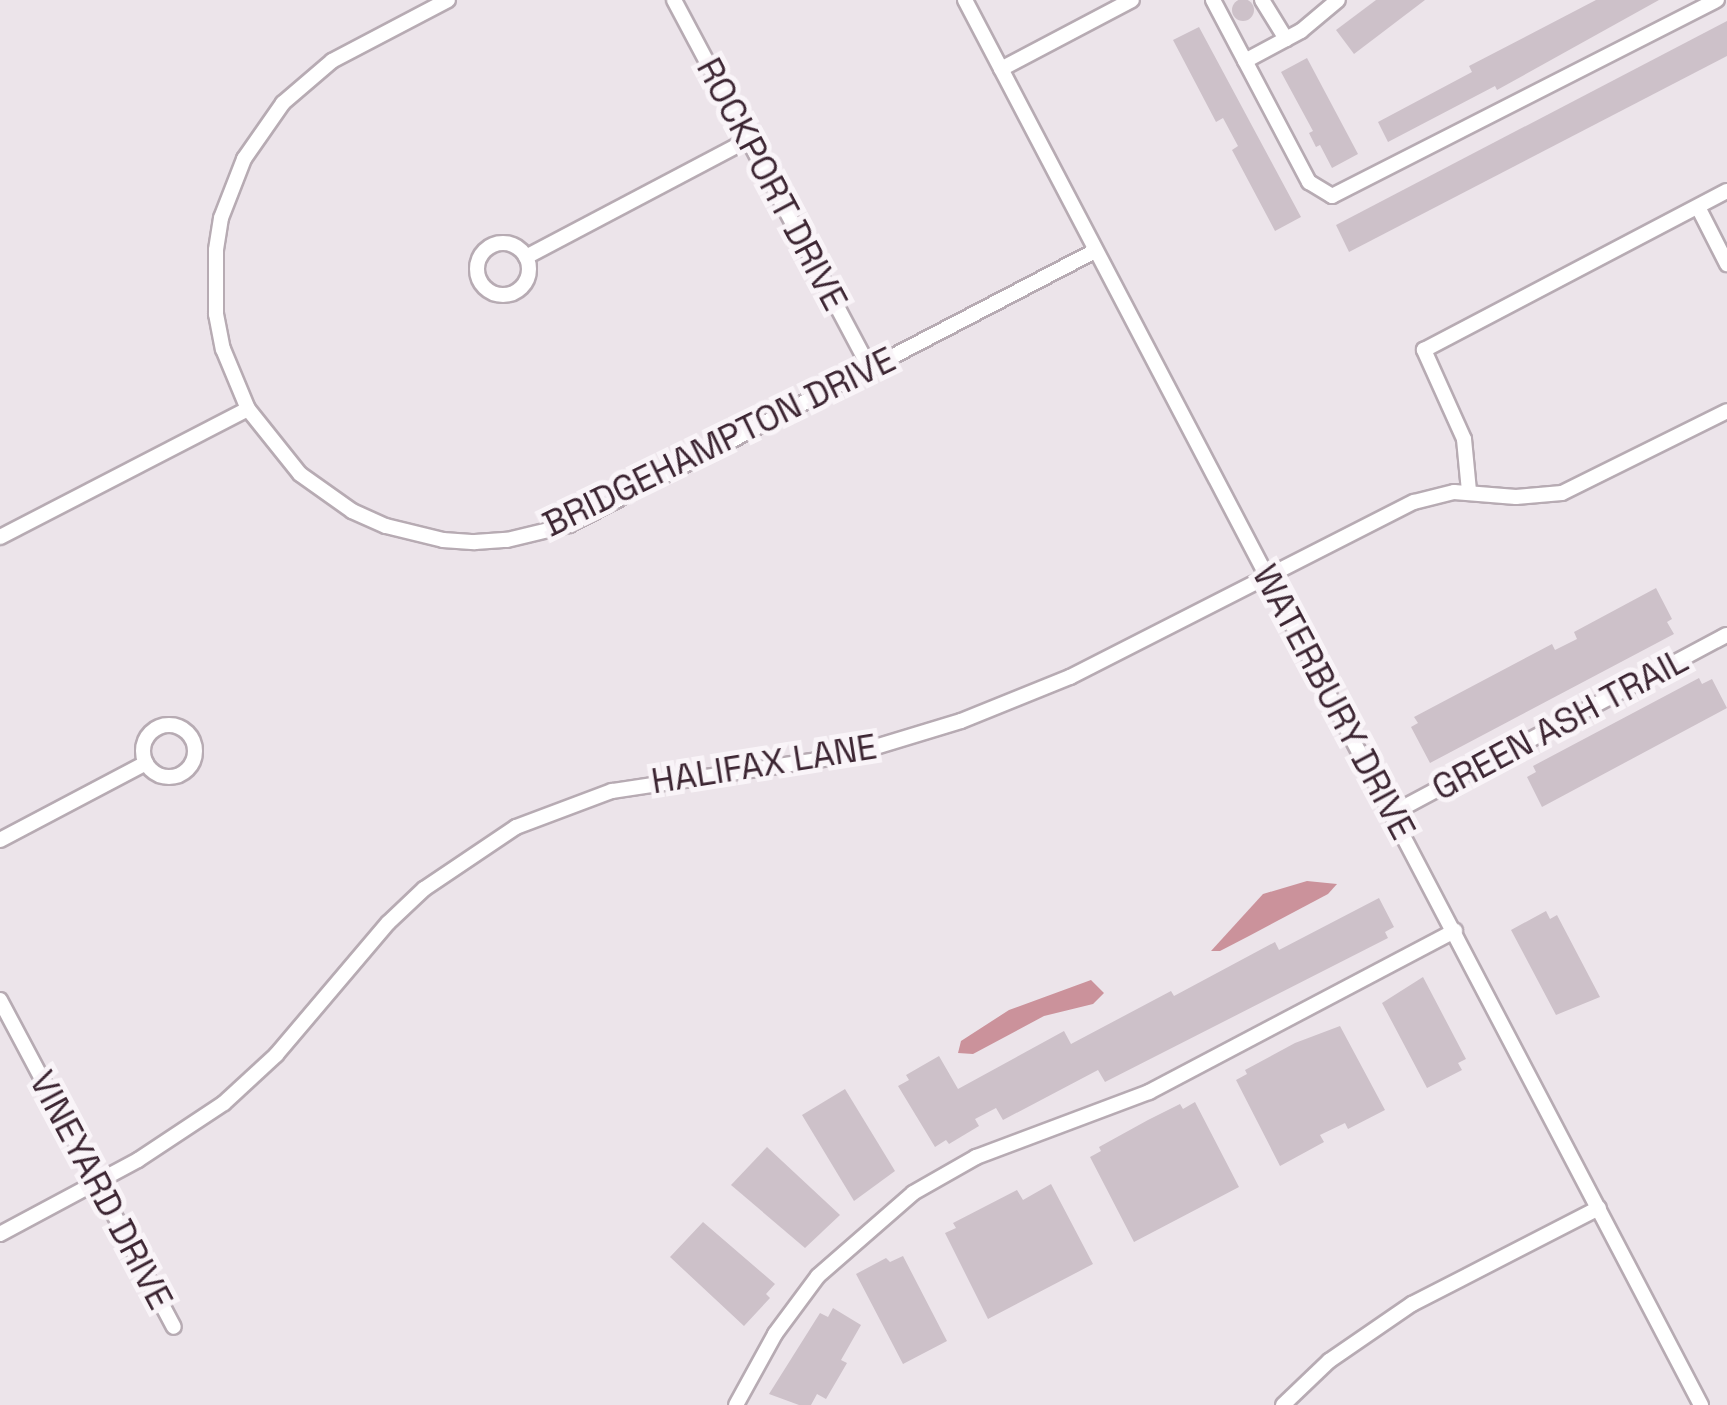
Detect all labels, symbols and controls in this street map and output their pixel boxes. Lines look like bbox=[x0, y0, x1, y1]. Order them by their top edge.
street label: ROCKPORT DRIVE bbox=[688, 50, 856, 318]
street label: BRIDGEHAMPTON DRIVE bbox=[536, 338, 902, 546]
street label: WATERBURY DRIVE bbox=[1244, 557, 1424, 847]
street label: GREEN ASH TRAIL bbox=[1425, 639, 1695, 809]
street label: HALIFAX LANE bbox=[648, 725, 880, 803]
street label: VINEYARD DRIVE bbox=[21, 1064, 181, 1316]

